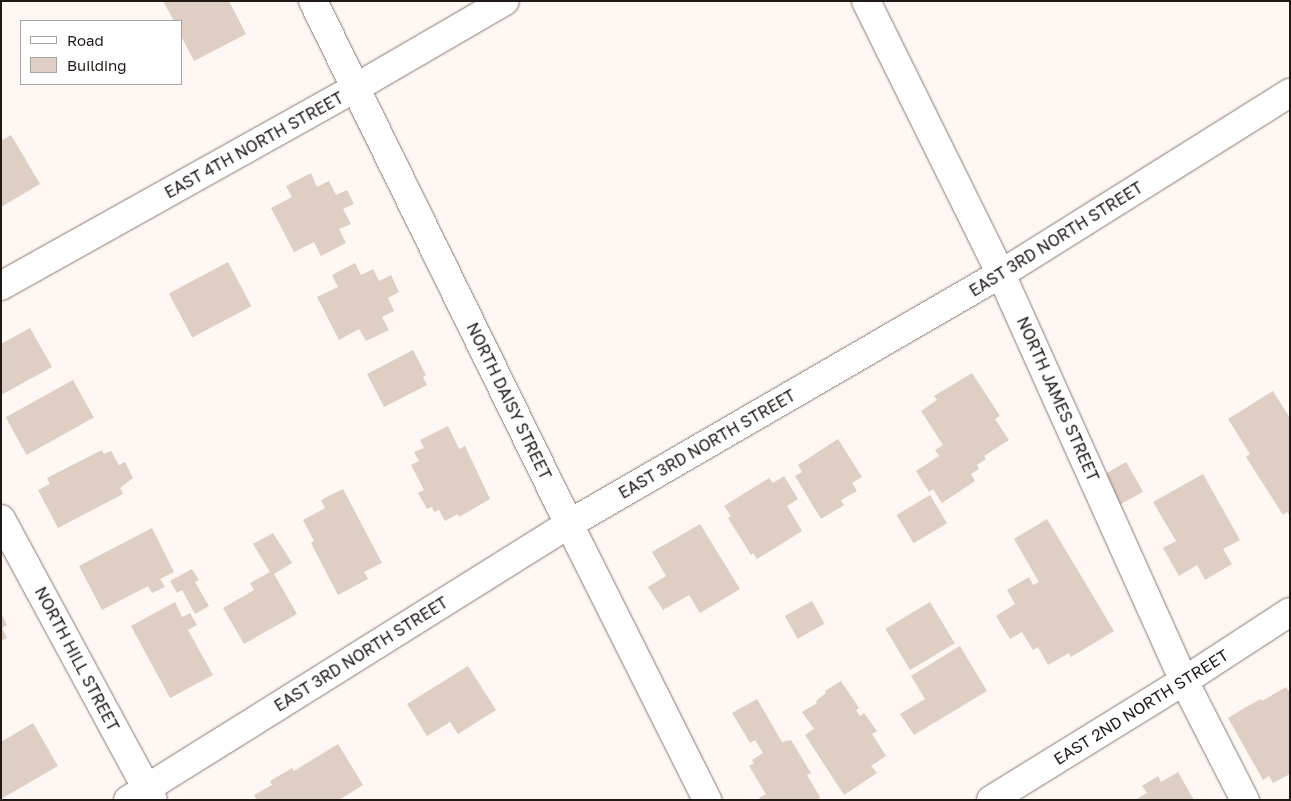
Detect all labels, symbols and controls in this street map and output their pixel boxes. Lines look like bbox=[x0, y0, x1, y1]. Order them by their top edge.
legend bbox=[20, 20, 182, 85]
text: Road bbox=[67, 31, 104, 49]
text: Building bbox=[67, 56, 127, 74]
street label: EAST 4TH NORTH STREET bbox=[161, 88, 347, 202]
street label: EAST 3RD NORTH STREET bbox=[966, 178, 1146, 300]
street label: NORTH JAMES STREET bbox=[1013, 314, 1103, 484]
street label: NORTH DAISY STREET bbox=[463, 319, 555, 483]
street label: EAST 3RD NORTH STREET bbox=[615, 385, 799, 503]
street label: NORTH HILL STREET bbox=[31, 584, 123, 734]
street label: EAST 3RD NORTH STREET bbox=[271, 593, 451, 715]
street label: EAST 2ND NORTH STREET bbox=[1050, 645, 1232, 769]

